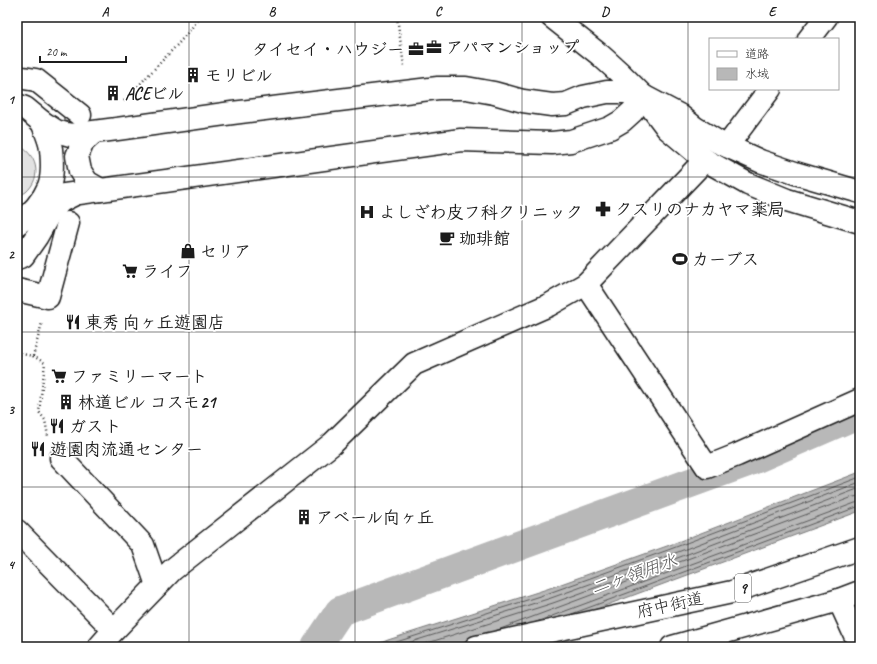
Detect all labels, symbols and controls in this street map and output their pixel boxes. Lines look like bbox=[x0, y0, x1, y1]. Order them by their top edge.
text: A bbox=[102, 4, 110, 20]
text: B bbox=[269, 4, 277, 20]
text: C bbox=[435, 4, 443, 20]
text: D bbox=[601, 4, 610, 20]
text: E bbox=[769, 4, 778, 20]
place label: アパマンショップ bbox=[446, 37, 580, 58]
scale bar bbox=[40, 38, 126, 64]
office icon: アパマンショップ bbox=[425, 38, 443, 56]
legend bbox=[709, 38, 839, 90]
place label: タイセイ・ハウジー bbox=[252, 39, 404, 60]
office icon: タイセイ・ハウジー bbox=[407, 40, 425, 58]
text: 20 m bbox=[46, 44, 68, 60]
text: 道路 bbox=[745, 46, 769, 62]
place label: モリビル bbox=[205, 65, 273, 86]
building icon: モリビル bbox=[184, 66, 202, 84]
text: 水域 bbox=[745, 66, 769, 82]
place label: ACEビル bbox=[125, 83, 184, 104]
building icon: ACEビル bbox=[104, 84, 122, 102]
text: 1 bbox=[8, 92, 16, 108]
place label: クスリのナカヤマ薬局 bbox=[615, 199, 785, 220]
pharmacy icon: クスリのナカヤマ薬局 bbox=[594, 200, 612, 218]
place label: よしざわ皮フ科クリニック bbox=[379, 202, 583, 223]
hospital icon: よしざわ皮フ科クリニック bbox=[358, 203, 376, 221]
place label: 珈琲館 bbox=[459, 228, 510, 249]
cafe icon: 珈琲館 bbox=[438, 229, 456, 247]
place label: セリア bbox=[200, 241, 251, 262]
shop icon: セリア bbox=[179, 242, 197, 260]
text: 2 bbox=[8, 247, 15, 263]
place label: カーブス bbox=[692, 249, 759, 270]
sports icon: カーブス bbox=[671, 250, 689, 268]
place label: ライフ bbox=[142, 261, 193, 282]
supermarket icon: ライフ bbox=[121, 262, 139, 280]
place label: 東秀 向ヶ丘遊園店 bbox=[85, 312, 225, 333]
restaurant icon: 東秀 向ヶ丘遊園店 bbox=[64, 313, 82, 331]
place label: ファミリーマート bbox=[71, 366, 208, 387]
supermarket icon: ファミリーマート bbox=[50, 367, 68, 385]
place label: 林道ビル コスモ21 bbox=[78, 392, 218, 413]
building icon: 林道ビル コスモ21 bbox=[57, 393, 75, 411]
text: 3 bbox=[8, 402, 15, 418]
place label: ガスト bbox=[69, 416, 122, 437]
restaurant icon: ガスト bbox=[48, 417, 66, 435]
place label: 遊園肉流通センター bbox=[50, 439, 203, 460]
restaurant icon: 遊園肉流通センター bbox=[29, 440, 47, 458]
place label: アベール向ヶ丘 bbox=[316, 507, 434, 528]
building icon: アベール向ヶ丘 bbox=[295, 508, 313, 526]
water label: 二ヶ領用水 bbox=[588, 549, 680, 599]
text: 4 bbox=[8, 557, 16, 573]
road number: 9 bbox=[735, 574, 751, 602]
street label: 府中街道 bbox=[635, 588, 705, 622]

